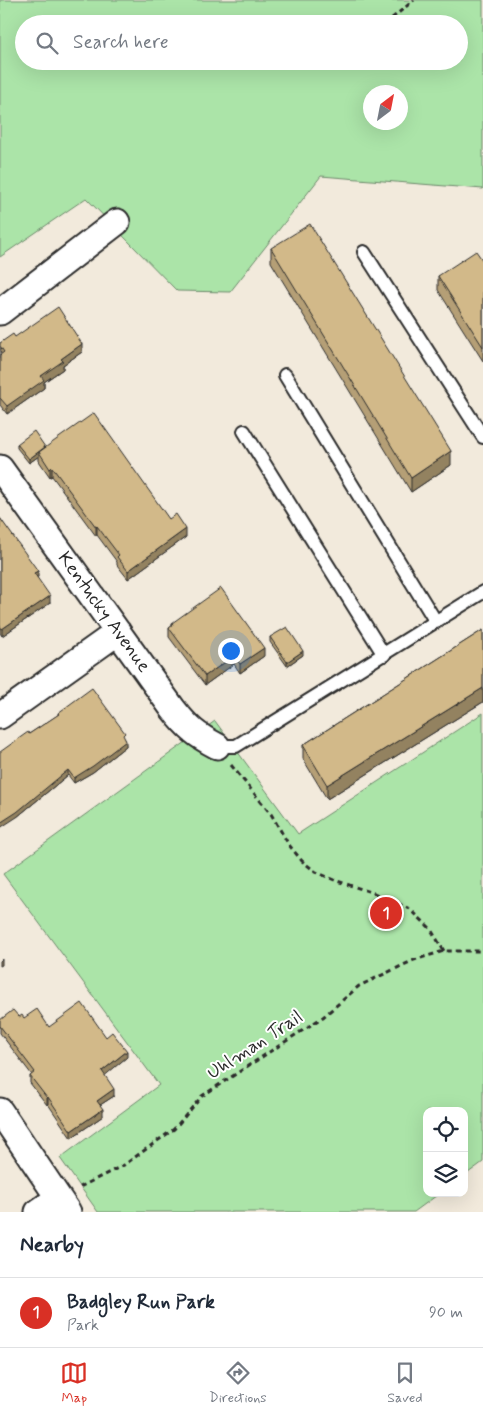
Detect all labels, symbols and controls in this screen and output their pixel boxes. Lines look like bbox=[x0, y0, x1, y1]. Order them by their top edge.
search box bbox=[15, 15, 468, 70]
icon: search bbox=[33, 29, 61, 57]
text: Search here bbox=[73, 30, 169, 55]
north arrow bbox=[363, 85, 408, 130]
street label: Kentucky Avenue bbox=[52, 547, 156, 677]
your location bbox=[218, 638, 244, 664]
pin: 1 bbox=[370, 894, 402, 932]
street label: Uhlman Trail bbox=[202, 1005, 308, 1085]
map controls bbox=[423, 1107, 468, 1197]
button: locate bbox=[423, 1107, 468, 1152]
button: layers bbox=[423, 1152, 468, 1197]
text: Nearby bbox=[20, 1231, 84, 1259]
text: Badgley Run Park bbox=[67, 1290, 215, 1315]
text: 1 bbox=[32, 1302, 40, 1323]
text: 90 m bbox=[429, 1302, 463, 1323]
text: Park bbox=[67, 1315, 99, 1336]
tab: Map bbox=[60, 1359, 88, 1407]
tab: Directions bbox=[209, 1359, 267, 1407]
tab: Saved bbox=[387, 1359, 423, 1407]

